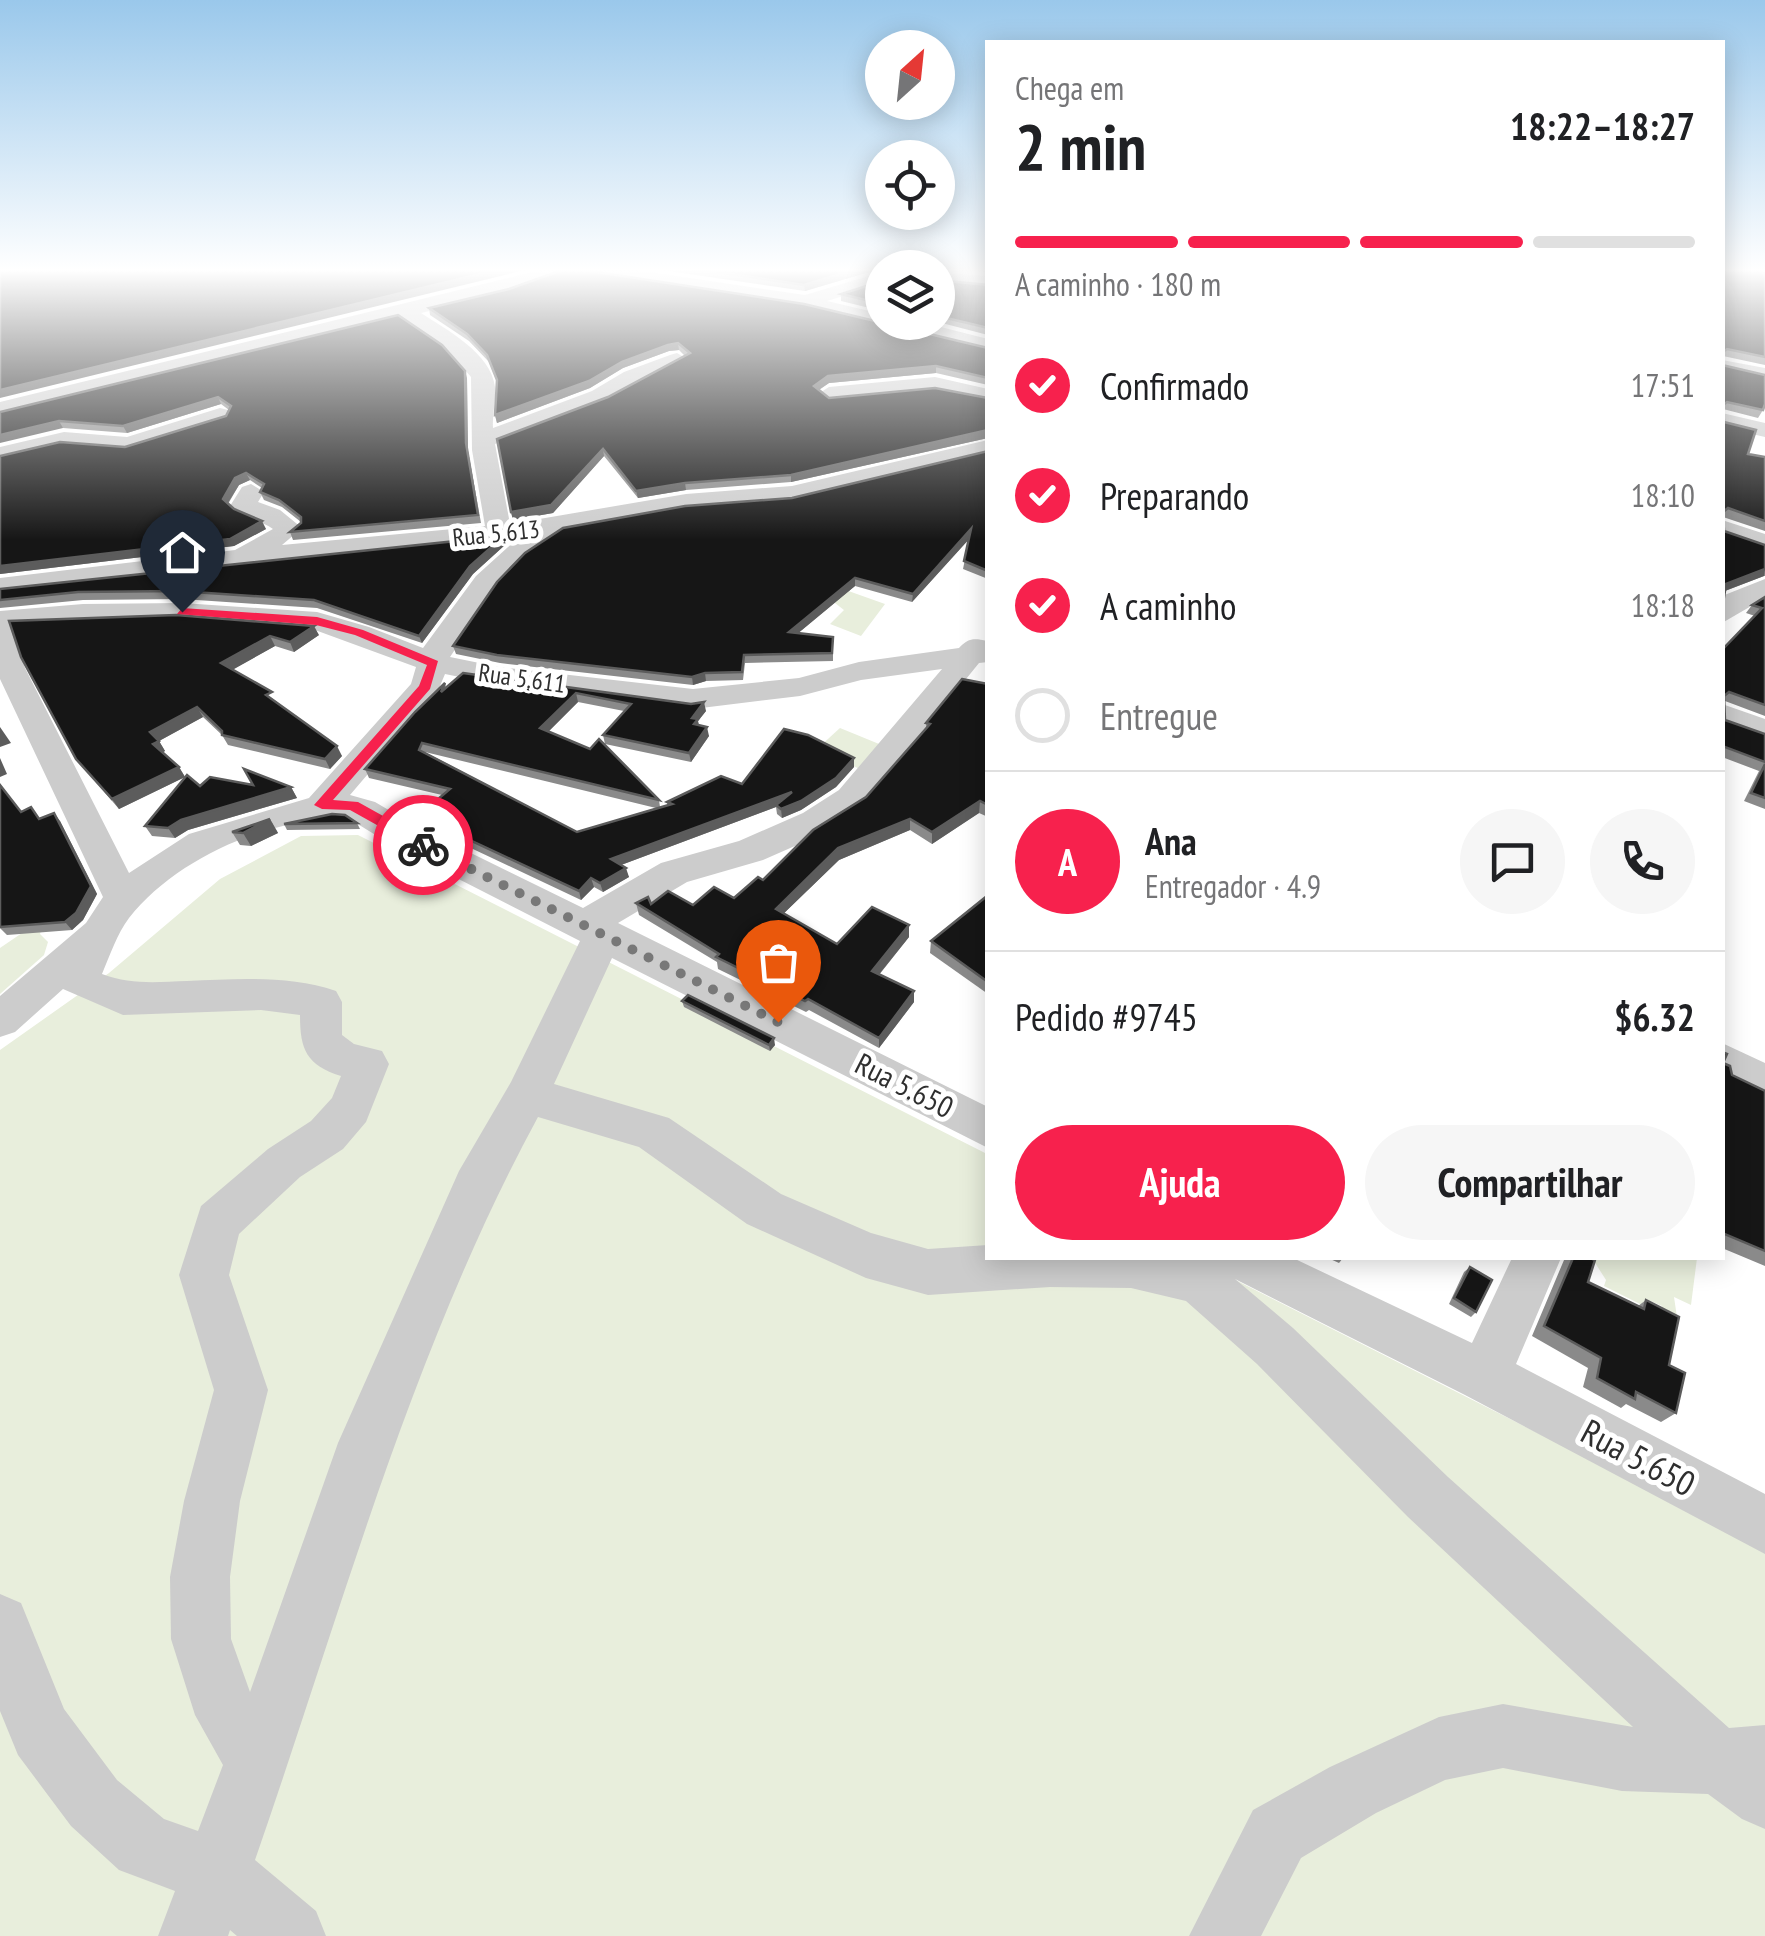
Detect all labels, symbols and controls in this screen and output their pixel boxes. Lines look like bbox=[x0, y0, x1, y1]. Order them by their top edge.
north arrow bbox=[865, 30, 955, 120]
map controls bbox=[865, 30, 955, 340]
text: Chega em bbox=[1015, 67, 1124, 109]
text: 18:22–18:27 bbox=[1510, 101, 1695, 150]
text: 2 min bbox=[1015, 104, 1146, 188]
button: locate bbox=[865, 140, 955, 230]
button: layers bbox=[865, 250, 955, 340]
text: A caminho · 180 m bbox=[1015, 263, 1221, 305]
icon: check bbox=[1015, 358, 1070, 413]
text: Confirmado bbox=[1100, 361, 1249, 410]
text: 17:51 bbox=[1631, 364, 1695, 406]
icon: check bbox=[1015, 468, 1070, 523]
text: Preparando bbox=[1100, 471, 1249, 520]
text: 18:10 bbox=[1631, 474, 1695, 516]
pin bbox=[140, 510, 225, 613]
street label: Rua 5.613 bbox=[451, 513, 541, 553]
icon: home bbox=[155, 525, 210, 580]
icon: check bbox=[1015, 578, 1070, 633]
text: A caminho bbox=[1100, 581, 1236, 630]
text: 18:18 bbox=[1631, 584, 1695, 626]
street label: Rua 5.611 bbox=[476, 656, 568, 700]
text: Entregue bbox=[1100, 691, 1218, 740]
courier bbox=[373, 795, 473, 895]
button: chat bbox=[1460, 809, 1565, 914]
button: phone bbox=[1590, 809, 1695, 914]
text: Ana bbox=[1145, 816, 1197, 865]
icon: bike bbox=[396, 818, 451, 873]
text: A bbox=[1058, 837, 1077, 886]
text: Entregador · 4.9 bbox=[1145, 865, 1321, 907]
pin bbox=[736, 920, 821, 1023]
icon: bag bbox=[751, 935, 806, 990]
text: Pedido #9745 bbox=[1015, 992, 1198, 1041]
text: $6.32 bbox=[1614, 992, 1695, 1041]
street label: Rua 5.650 bbox=[849, 1043, 960, 1126]
button: Ajuda bbox=[1015, 1125, 1345, 1240]
button: Compartilhar bbox=[1365, 1125, 1695, 1240]
street label: Rua 5.650 bbox=[1574, 1408, 1703, 1506]

